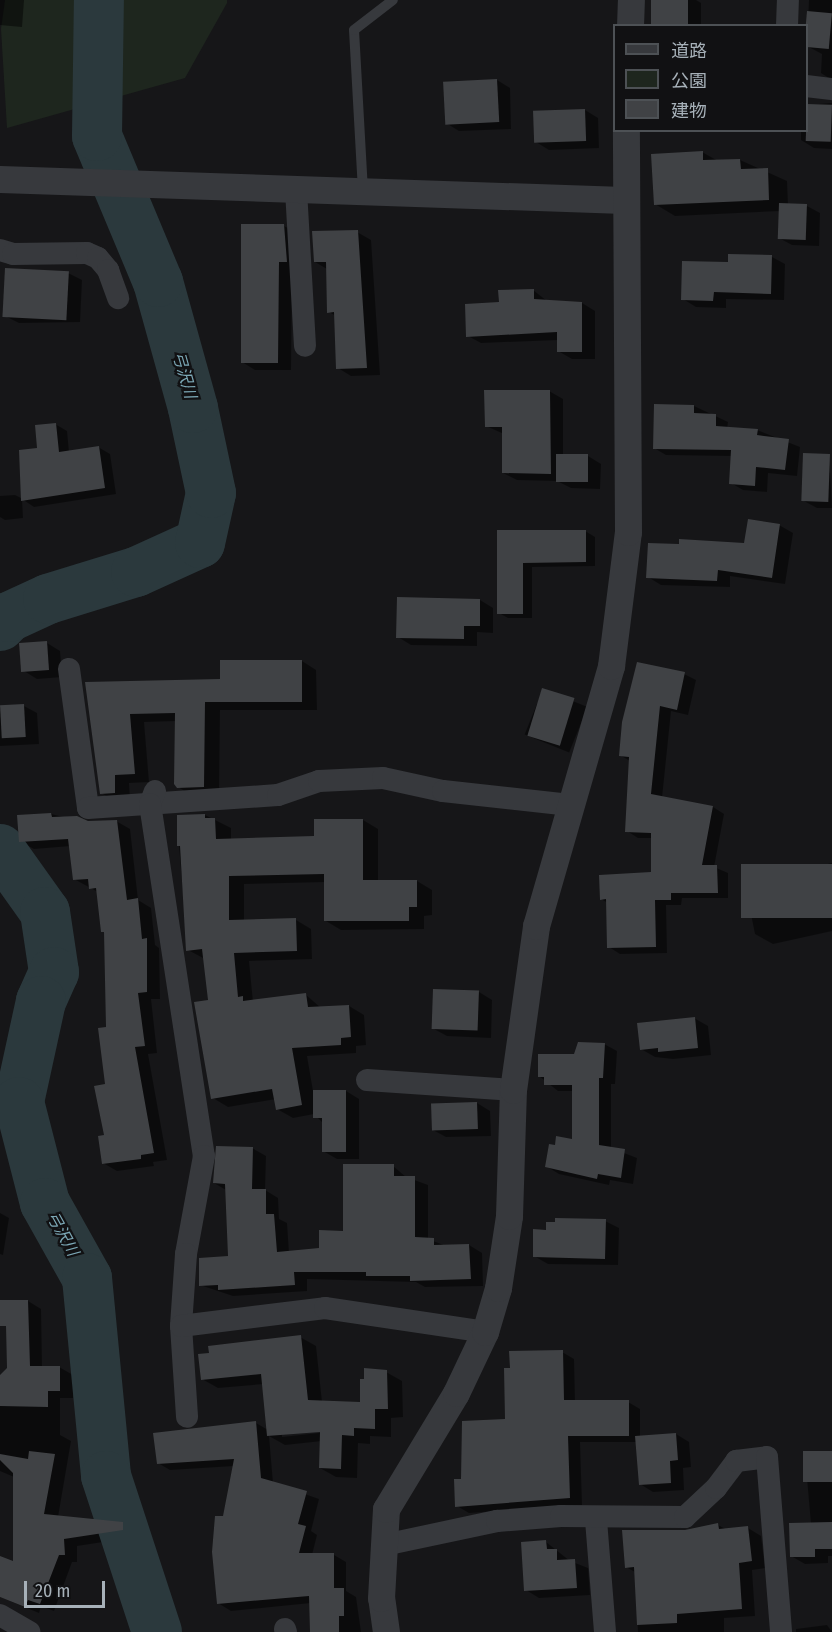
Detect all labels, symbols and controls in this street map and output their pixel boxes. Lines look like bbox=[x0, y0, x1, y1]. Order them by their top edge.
legend bbox=[613, 24, 808, 132]
text: 道路 bbox=[671, 40, 707, 62]
text: 公園 bbox=[671, 70, 707, 92]
text: 建物 bbox=[671, 100, 707, 122]
water label: 弓沢川 bbox=[168, 349, 200, 401]
water label: 弓沢川 bbox=[42, 1208, 82, 1260]
scale bar bbox=[27, 1569, 108, 1607]
text: 20 m bbox=[35, 1580, 70, 1602]

